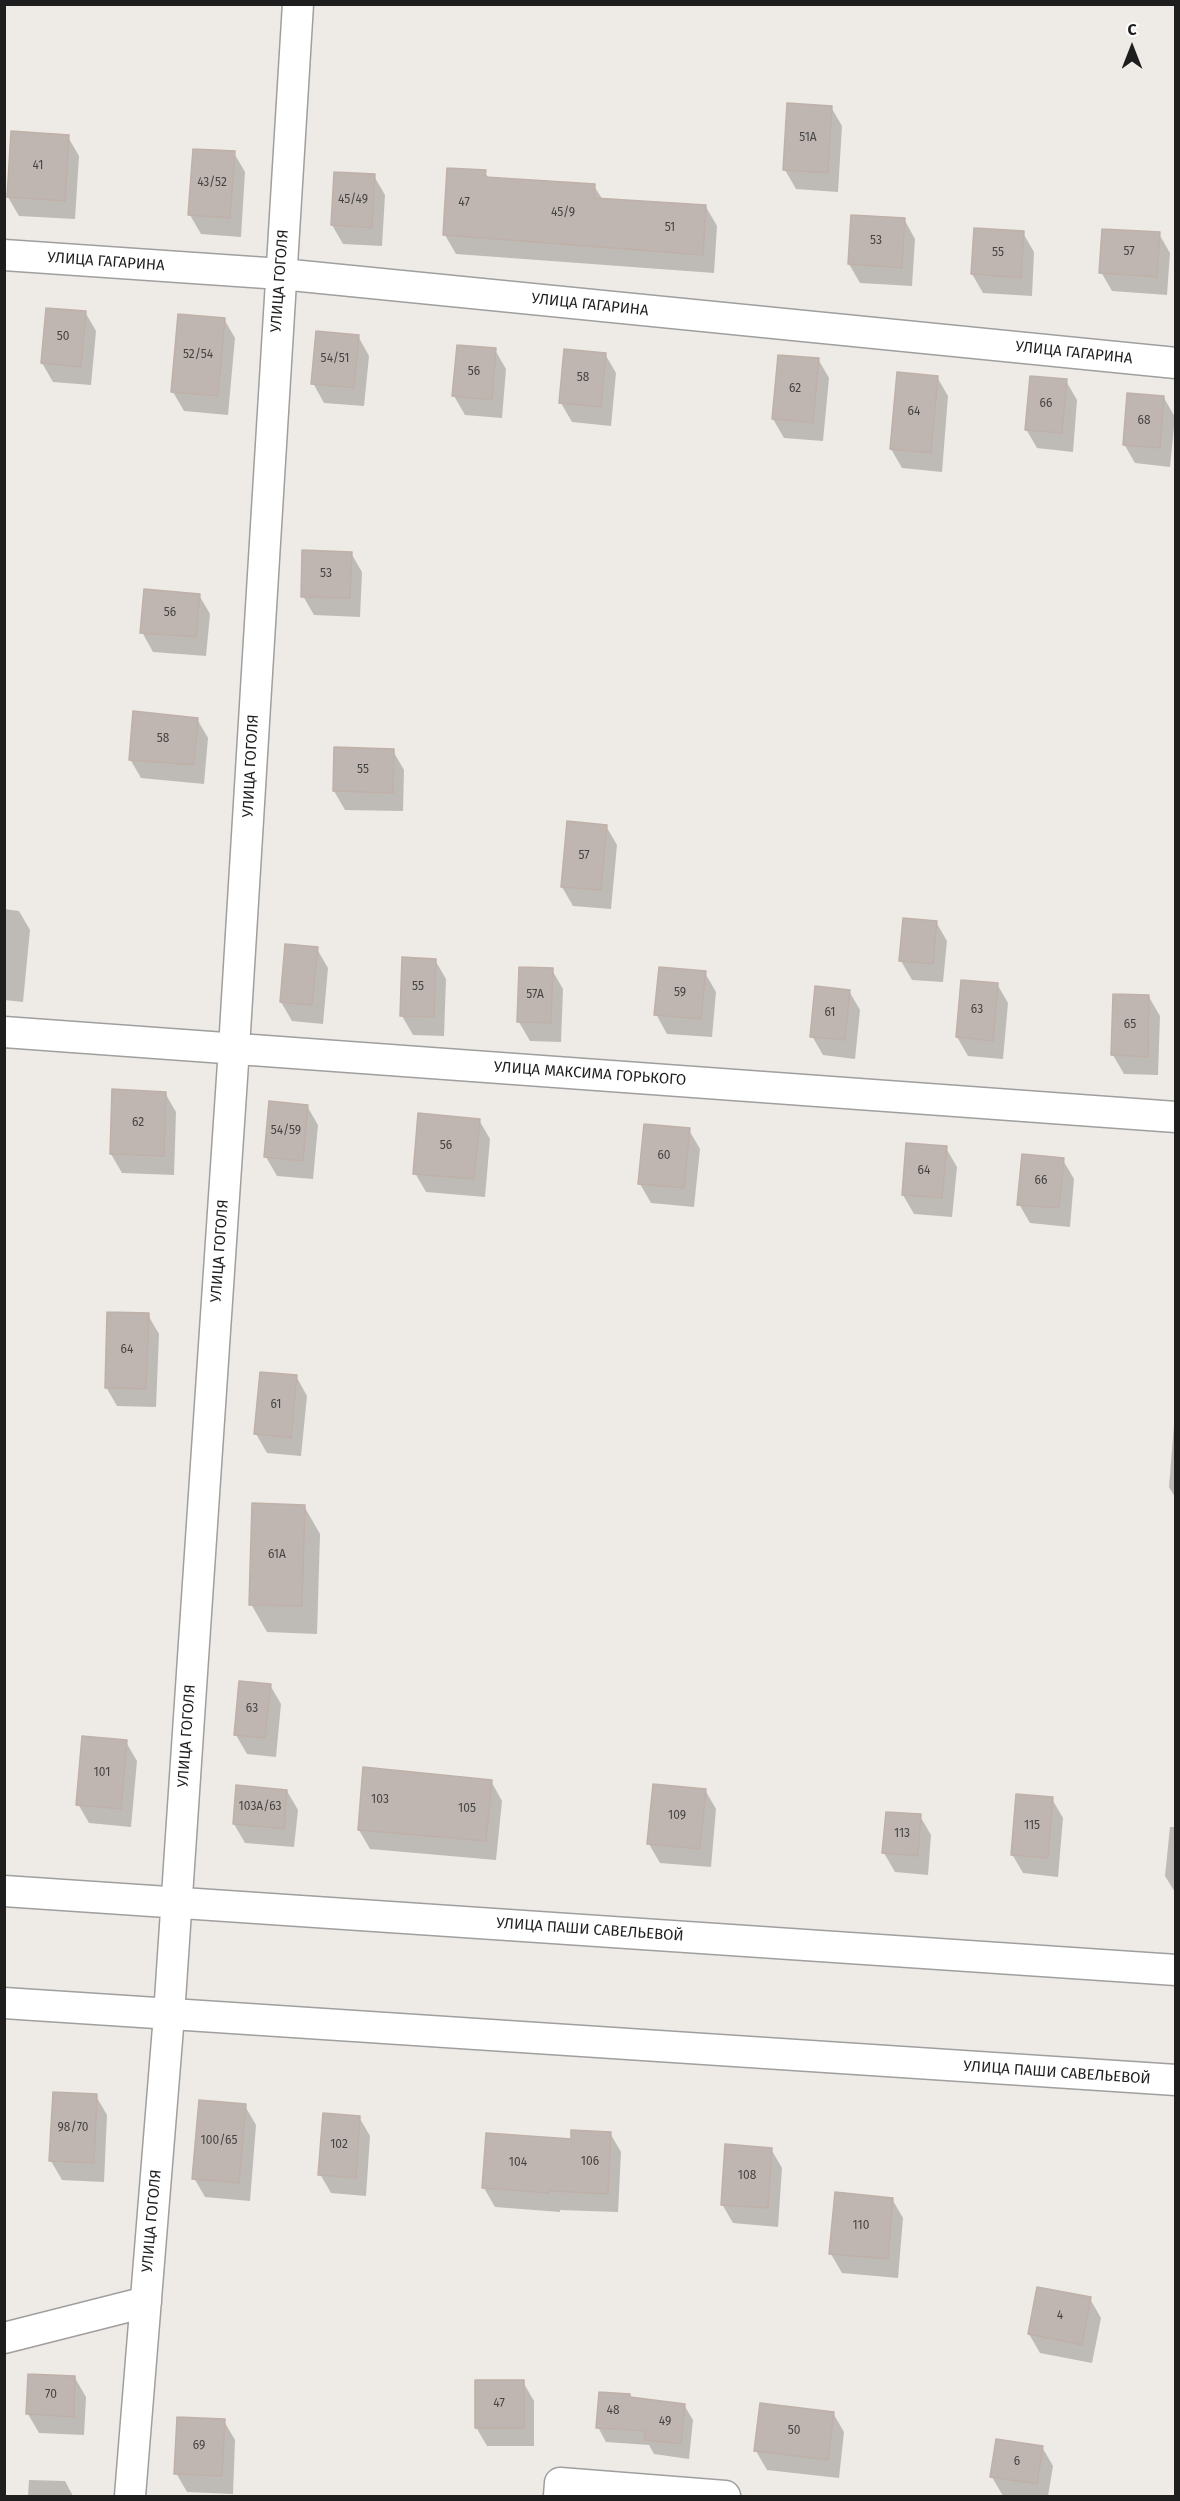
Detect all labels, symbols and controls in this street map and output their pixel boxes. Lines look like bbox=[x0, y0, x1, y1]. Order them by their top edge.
north arrow bbox=[1102, 18, 1162, 78]
text: С bbox=[1127, 20, 1137, 39]
house number: 51А bbox=[799, 131, 817, 145]
house number: 41 bbox=[33, 159, 43, 173]
house number: 43/52 bbox=[197, 176, 227, 190]
house number: 45/49 bbox=[338, 193, 368, 207]
house number: 47 bbox=[458, 196, 470, 210]
house number: 45/9 bbox=[551, 206, 575, 220]
house number: 51 bbox=[665, 221, 675, 235]
street label: УЛИЦА ГОГОЛЯ bbox=[267, 229, 293, 333]
house number: 53 bbox=[870, 234, 882, 248]
house number: 57 bbox=[1123, 245, 1135, 259]
house number: 55 bbox=[992, 246, 1004, 260]
street label: УЛИЦА ГАГАРИНА bbox=[47, 249, 165, 275]
street label: УЛИЦА ГАГАРИНА bbox=[531, 290, 649, 320]
house number: 50 bbox=[57, 330, 69, 344]
street label: УЛИЦА ГАГАРИНА bbox=[1015, 338, 1133, 368]
house number: 52/54 bbox=[183, 348, 213, 362]
house number: 54/51 bbox=[321, 352, 349, 366]
house number: 56 bbox=[468, 365, 480, 379]
house number: 58 bbox=[577, 371, 589, 385]
house number: 62 bbox=[789, 382, 801, 396]
house number: 66 bbox=[1040, 397, 1052, 411]
house number: 64 bbox=[908, 405, 920, 419]
house number: 68 bbox=[1137, 414, 1151, 428]
house number: 53 bbox=[320, 567, 332, 581]
house number: 56 bbox=[164, 606, 176, 620]
street label: УЛИЦА ГОГОЛЯ bbox=[239, 714, 263, 818]
house number: 58 bbox=[157, 732, 169, 746]
house number: 55 bbox=[357, 763, 369, 777]
house number: 57 bbox=[578, 849, 590, 863]
house number: 55 bbox=[412, 980, 424, 994]
house number: 59 bbox=[674, 986, 686, 1000]
house number: 57А bbox=[526, 988, 544, 1002]
house number: 63 bbox=[971, 1003, 983, 1017]
house number: 61 bbox=[824, 1006, 836, 1020]
house number: 65 bbox=[1124, 1018, 1136, 1032]
street label: УЛИЦА МАКСИМА ГОРЬКОГО bbox=[493, 1058, 687, 1090]
house number: 62 bbox=[132, 1116, 144, 1130]
house number: 54/59 bbox=[271, 1124, 301, 1138]
house number: 56 bbox=[440, 1139, 452, 1153]
house number: 60 bbox=[657, 1149, 671, 1163]
house number: 64 bbox=[918, 1164, 930, 1178]
house number: 66 bbox=[1035, 1174, 1047, 1188]
street label: УЛИЦА ГОГОЛЯ bbox=[207, 1199, 233, 1303]
house number: 64 bbox=[121, 1343, 133, 1357]
house number: 61 bbox=[270, 1398, 282, 1412]
house number: 61А bbox=[268, 1548, 286, 1562]
street label: УЛИЦА ГОГОЛЯ bbox=[174, 1684, 200, 1788]
house number: 63 bbox=[246, 1702, 258, 1716]
house number: 101 bbox=[94, 1766, 110, 1780]
house number: 103 bbox=[371, 1793, 389, 1807]
house number: 103А/63 bbox=[239, 1800, 281, 1814]
house number: 105 bbox=[458, 1802, 476, 1816]
house number: 109 bbox=[668, 1809, 686, 1823]
house number: 115 bbox=[1024, 1819, 1040, 1833]
house number: 113 bbox=[894, 1827, 910, 1841]
street label: УЛИЦА ПАШИ САВЕЛЬЕВОЙ bbox=[496, 1914, 684, 1946]
street label: УЛИЦА ПАШИ САВЕЛЬЕВОЙ bbox=[963, 2057, 1151, 2089]
house number: 98/70 bbox=[57, 2121, 89, 2135]
house number: 100/65 bbox=[201, 2134, 237, 2148]
house number: 102 bbox=[330, 2138, 348, 2152]
house number: 106 bbox=[581, 2155, 599, 2169]
house number: 104 bbox=[509, 2156, 527, 2170]
street label: УЛИЦА ГОГОЛЯ bbox=[139, 2169, 165, 2273]
house number: 108 bbox=[738, 2169, 756, 2183]
house number: 110 bbox=[853, 2219, 869, 2233]
house number: 4 bbox=[1057, 2309, 1063, 2323]
house number: 70 bbox=[45, 2388, 57, 2402]
house number: 47 bbox=[493, 2397, 505, 2411]
house number: 48 bbox=[607, 2404, 619, 2418]
house number: 49 bbox=[659, 2415, 671, 2429]
house number: 50 bbox=[788, 2424, 800, 2438]
house number: 69 bbox=[193, 2439, 205, 2453]
house number: 6 bbox=[1014, 2455, 1020, 2469]

